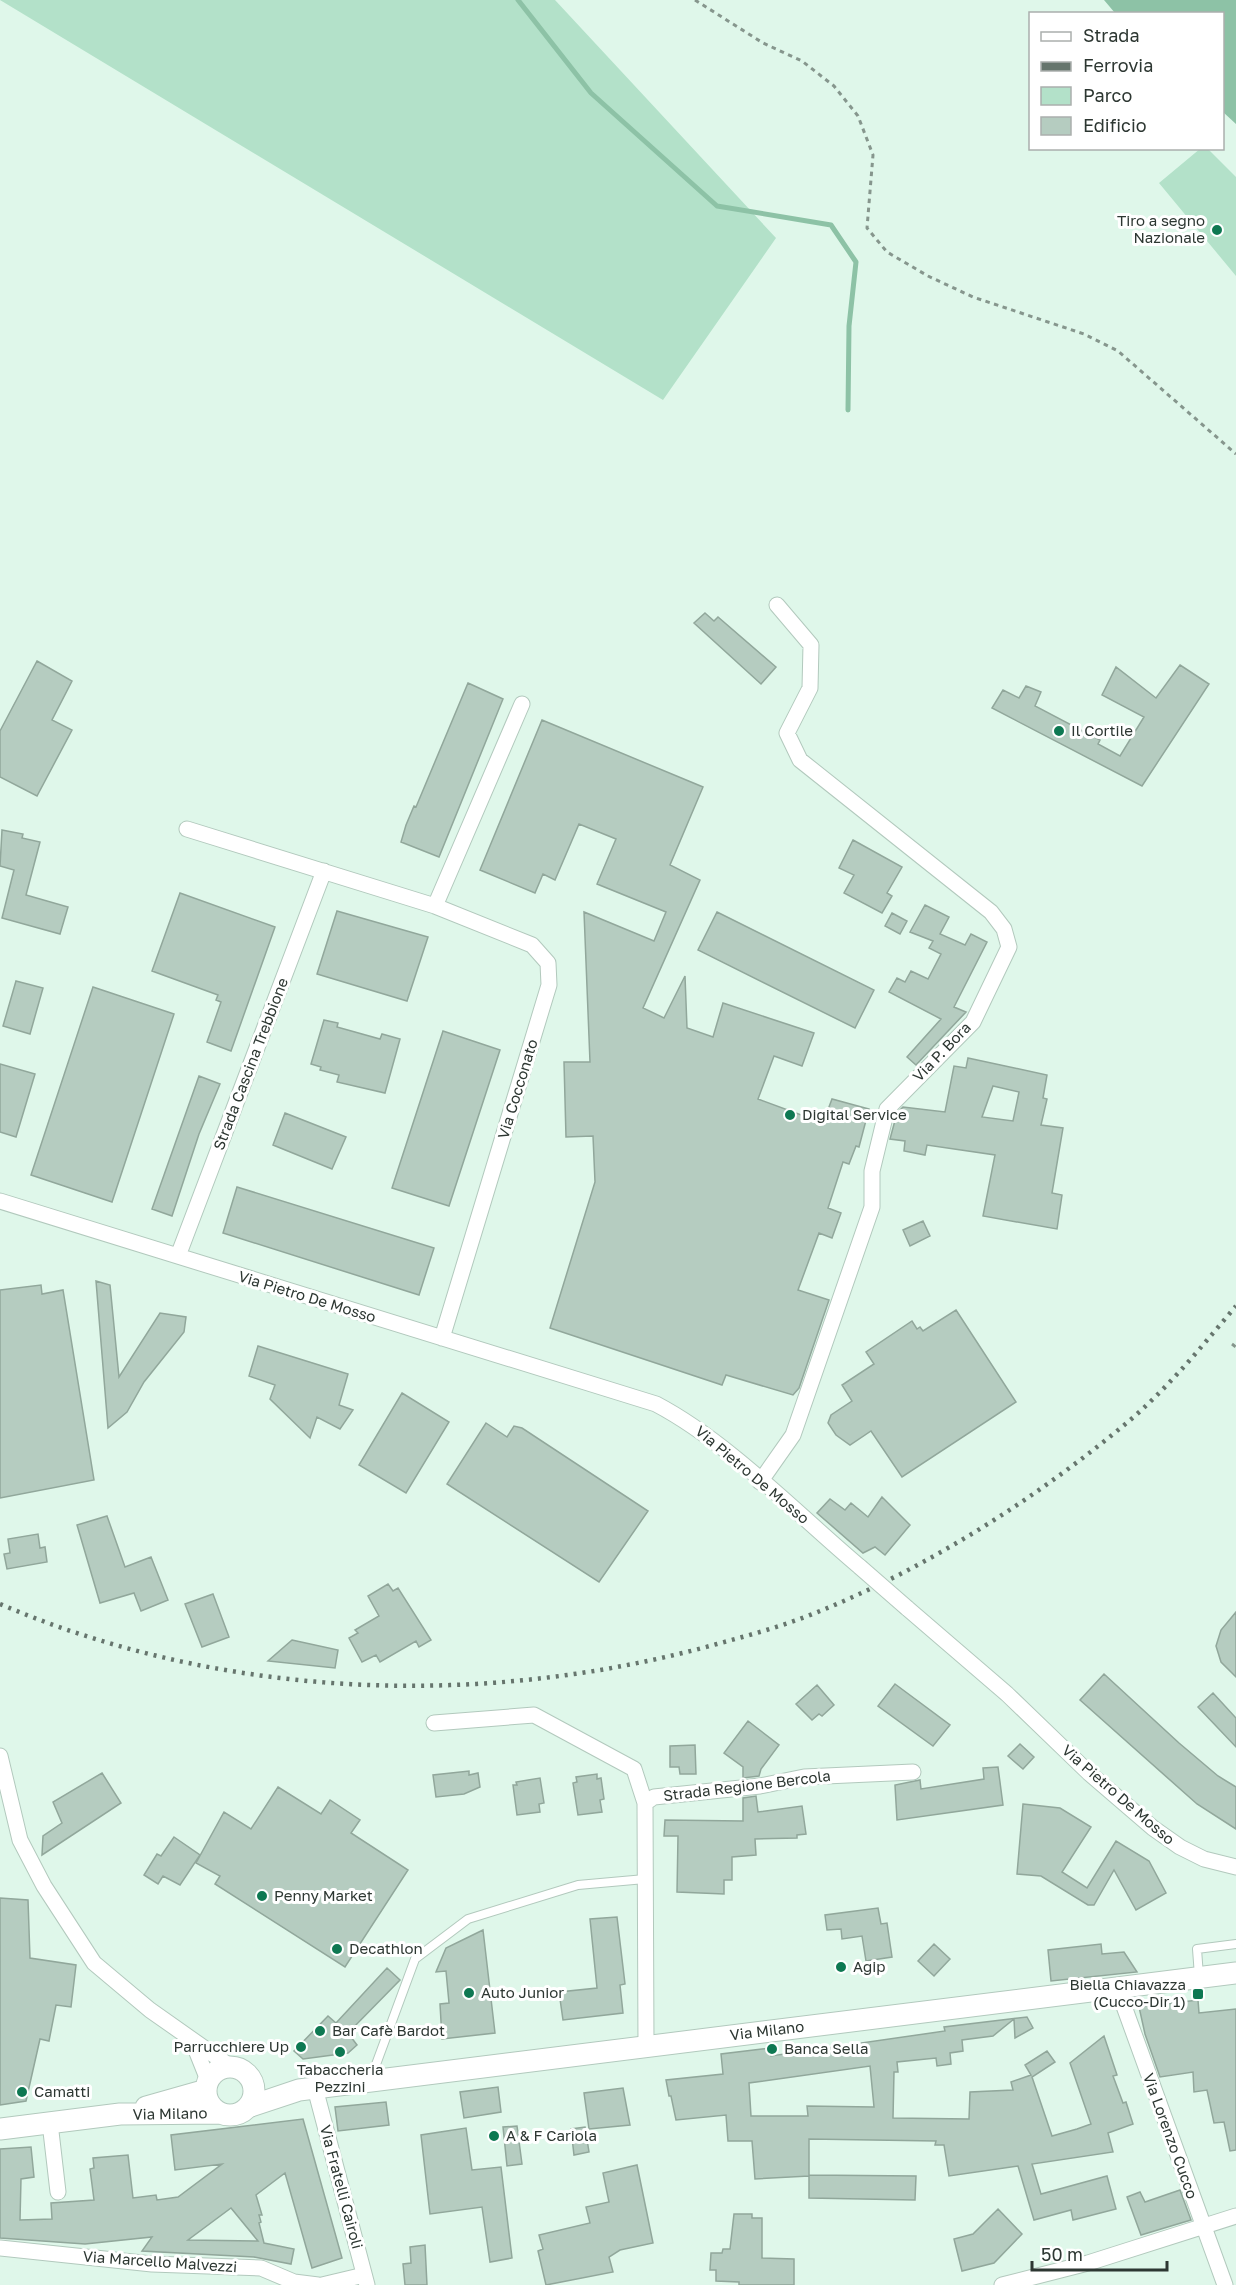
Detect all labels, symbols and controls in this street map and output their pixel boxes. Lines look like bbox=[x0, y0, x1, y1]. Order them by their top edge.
legend bbox=[1029, 12, 1224, 150]
text: Strada bbox=[1083, 24, 1140, 46]
text: Ferrovia bbox=[1083, 54, 1153, 76]
text: Parco bbox=[1083, 84, 1132, 106]
text: Edificio bbox=[1083, 114, 1147, 136]
place label: Tiro a segno Nazionale bbox=[1117, 211, 1205, 246]
marker: Tiro a segno Nazionale bbox=[1210, 223, 1224, 237]
place label: Il Cortile bbox=[1071, 721, 1133, 739]
marker: Il Cortile bbox=[1052, 724, 1066, 738]
street label: Strada Cascina Trebbione bbox=[209, 975, 291, 1152]
street label: Via P. Bora bbox=[909, 1018, 974, 1085]
street label: Via Cocconato bbox=[493, 1037, 541, 1141]
place label: Digital Service bbox=[802, 1105, 907, 1123]
marker: Digital Service bbox=[783, 1108, 797, 1122]
street label: Via Pietro De Mosso bbox=[236, 1267, 378, 1326]
street label: Via Pietro De Mosso bbox=[692, 1421, 813, 1527]
street label: Via Pietro De Mosso bbox=[1059, 1741, 1179, 1848]
street label: Strada Regione Bercola bbox=[662, 1766, 832, 1804]
place label: Penny Market bbox=[274, 1886, 373, 1904]
marker: Penny Market bbox=[255, 1889, 269, 1903]
place label: Decathlon bbox=[349, 1939, 423, 1957]
marker: Decathlon bbox=[330, 1942, 344, 1956]
place label: Agip bbox=[853, 1957, 885, 1975]
marker: Agip bbox=[834, 1960, 848, 1974]
place label: Biella Chiavazza (Cucco-Dir 1) bbox=[1069, 1975, 1186, 2010]
place label: Auto Junior bbox=[481, 1983, 564, 2001]
marker: Auto Junior bbox=[462, 1986, 476, 2000]
marker: Biella Chiavazza (Cucco-Dir 1) bbox=[1191, 1987, 1205, 2001]
street label: Via Milano bbox=[729, 2017, 805, 2043]
place label: Bar Cafè Bardot bbox=[332, 2021, 445, 2039]
marker: Bar Cafè Bardot bbox=[313, 2024, 327, 2038]
place label: Parrucchiere Up bbox=[173, 2037, 289, 2055]
place label: Banca Sella bbox=[784, 2039, 869, 2057]
marker: Parrucchiere Up bbox=[294, 2040, 308, 2054]
marker: Banca Sella bbox=[765, 2042, 779, 2056]
marker: Tabaccheria Pezzini bbox=[333, 2045, 347, 2059]
place label: Tabaccheria Pezzini bbox=[297, 2060, 383, 2095]
street label: Via Lorenzo Cucco bbox=[1140, 2070, 1202, 2201]
place label: Camatti bbox=[34, 2082, 90, 2100]
marker: Camatti bbox=[15, 2085, 29, 2099]
street label: Via Milano bbox=[132, 2103, 207, 2123]
street label: Via Fratelli Cairoli bbox=[317, 2123, 367, 2251]
place label: A & F Cariola bbox=[506, 2126, 597, 2144]
marker: A & F Cariola bbox=[487, 2129, 501, 2143]
scale bar bbox=[1032, 2234, 1167, 2272]
text: 50 m bbox=[1041, 2243, 1083, 2265]
street label: Via Marcello Malvezzi bbox=[82, 2247, 238, 2275]

